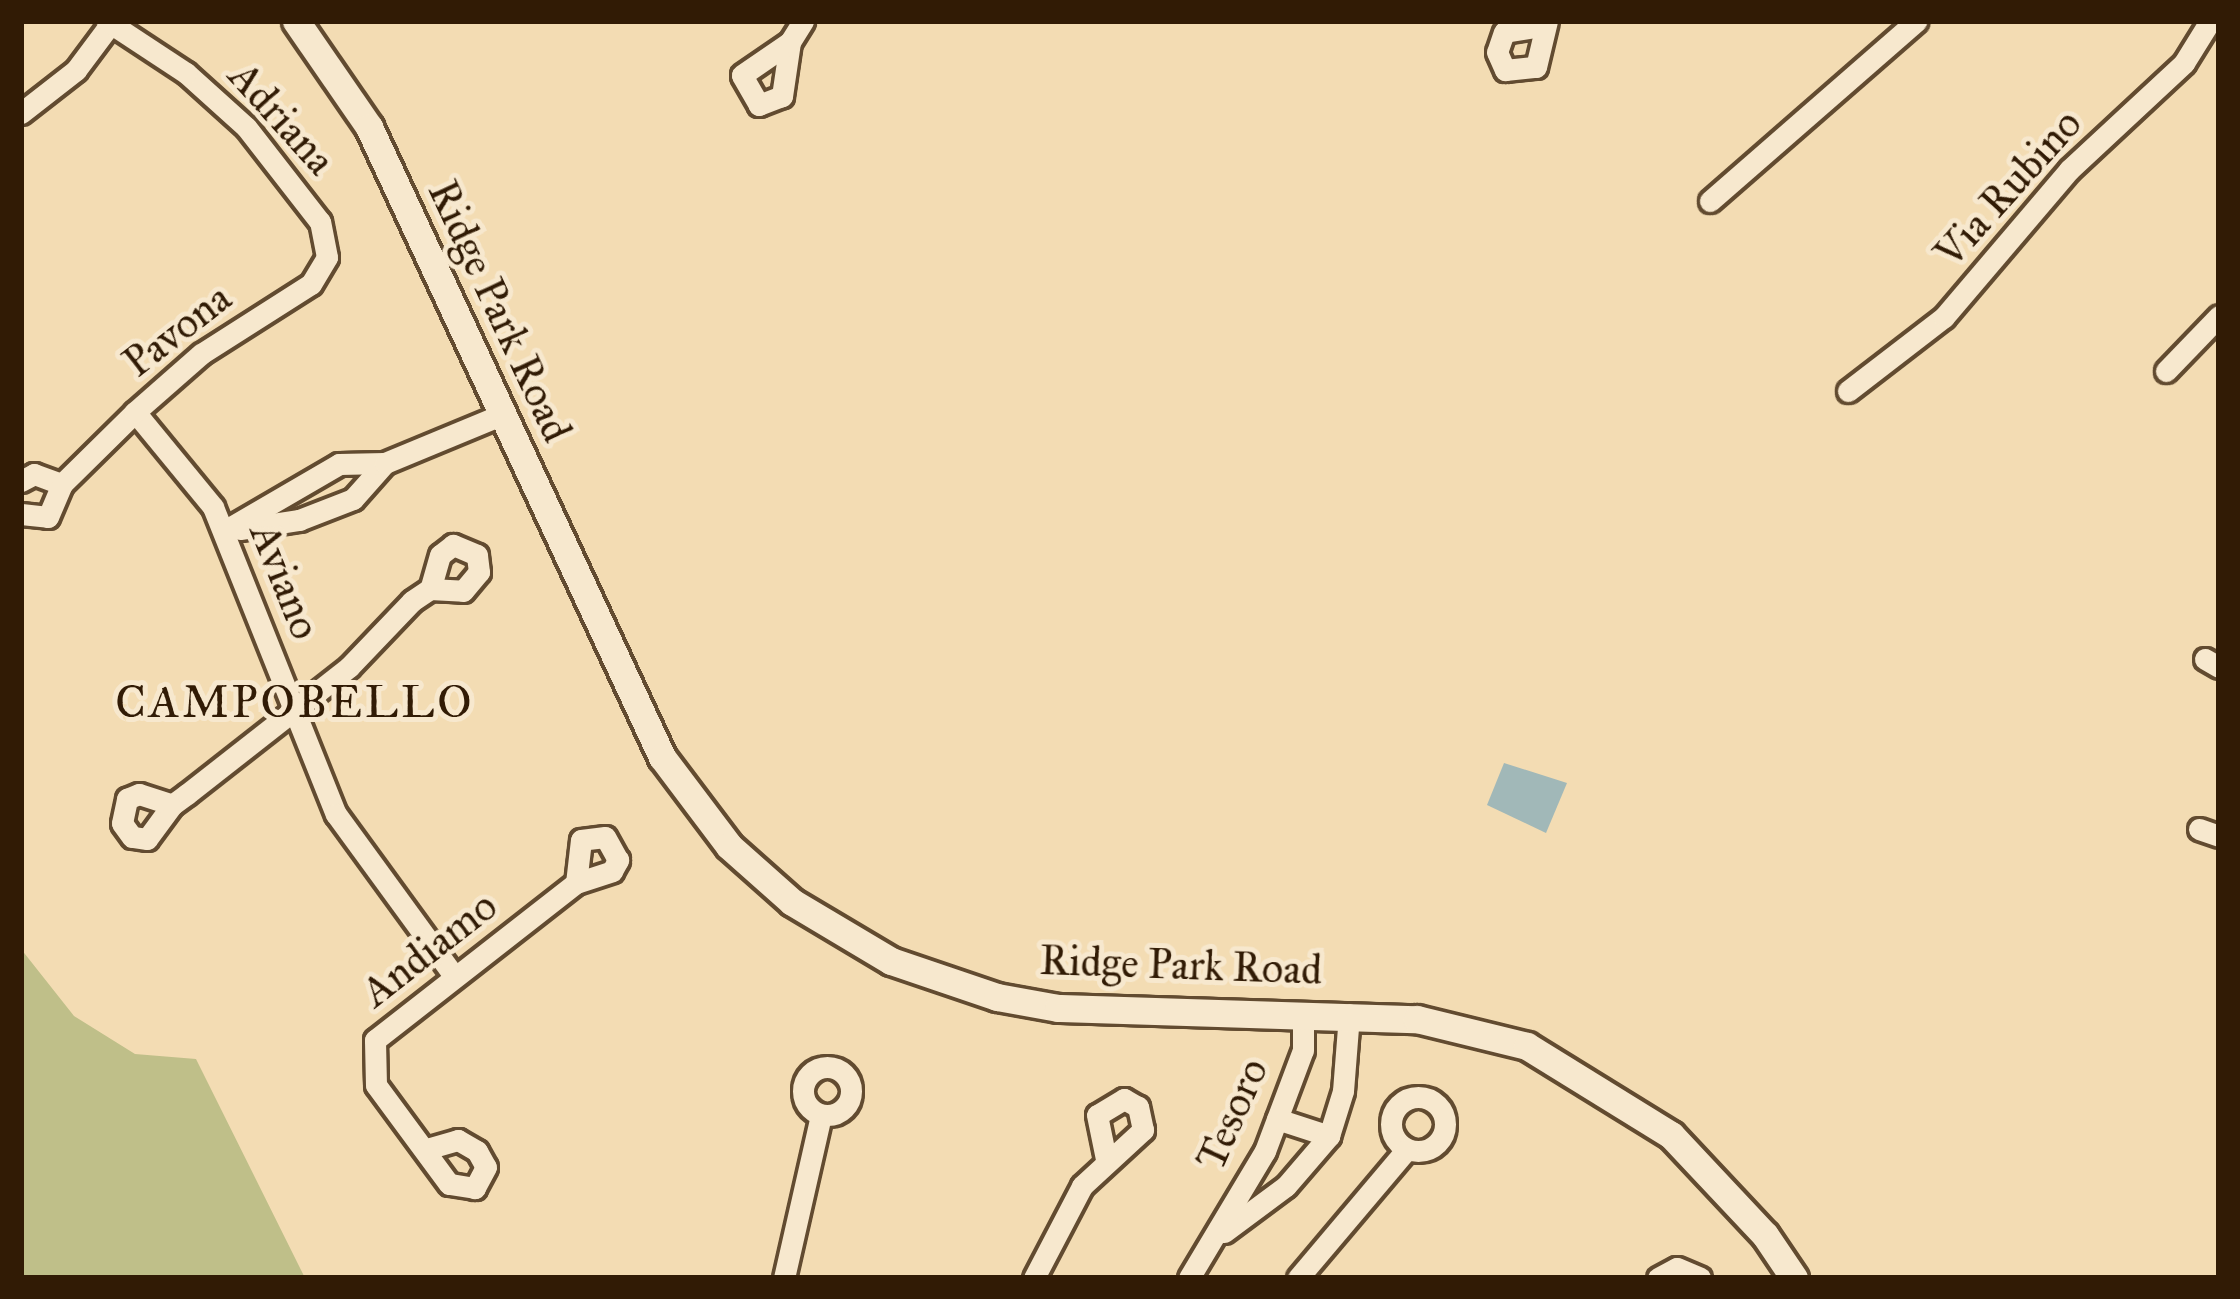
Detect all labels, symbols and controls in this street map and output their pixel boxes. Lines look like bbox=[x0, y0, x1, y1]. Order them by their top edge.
street label: Adriana bbox=[218, 51, 346, 185]
street label: Via Rubino bbox=[1924, 99, 2092, 277]
street label: Ridge Park Road bbox=[417, 172, 583, 450]
street label: Pavona bbox=[113, 272, 241, 388]
street label: Aviano bbox=[239, 516, 331, 646]
district label: CAMPOBELLO bbox=[115, 675, 475, 729]
street label: Andiamo bbox=[351, 881, 507, 1017]
street label: Ridge Park Road bbox=[1039, 935, 1323, 995]
street label: Tesoro bbox=[1185, 1051, 1279, 1177]

